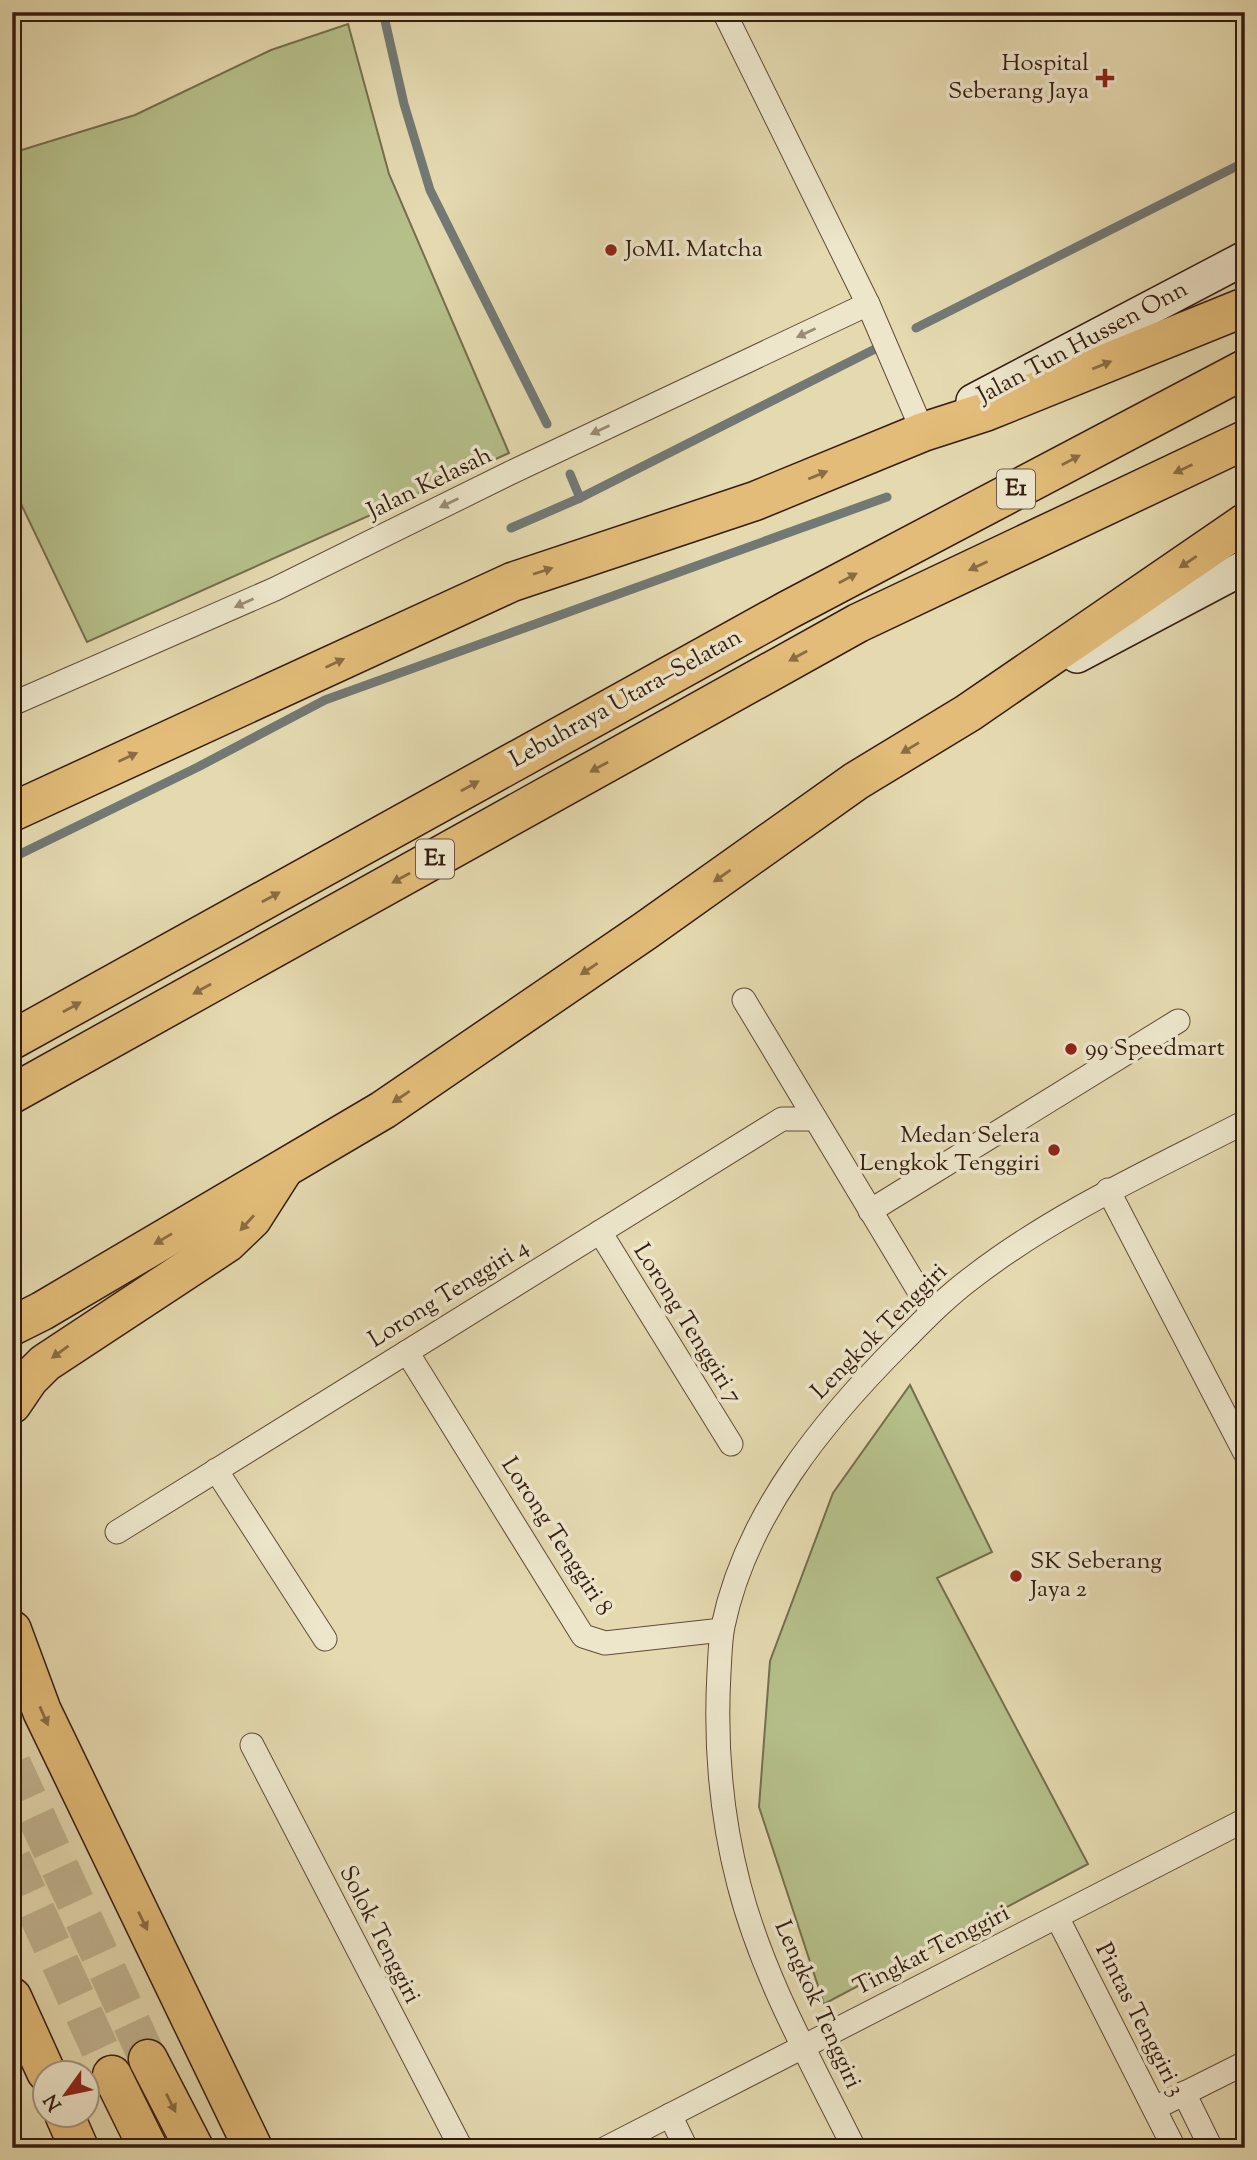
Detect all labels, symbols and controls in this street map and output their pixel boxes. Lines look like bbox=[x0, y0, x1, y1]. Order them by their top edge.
place label: Hospital Seberang Jaya bbox=[948, 47, 1089, 109]
marker: Hospital Seberang Jaya bbox=[1095, 68, 1115, 88]
place label: JoMI. Matcha bbox=[623, 233, 763, 267]
marker: JoMI. Matcha bbox=[603, 242, 619, 258]
street label: Jalan Tun Hussen Onn bbox=[970, 273, 1194, 414]
one-way arrow bbox=[796, 328, 816, 339]
one-way arrow bbox=[1091, 360, 1112, 371]
one-way arrow bbox=[590, 425, 610, 436]
street label: Jalan Kelasah bbox=[360, 439, 498, 530]
one-way arrow bbox=[1061, 455, 1081, 466]
one-way arrow bbox=[1173, 463, 1193, 475]
one-way arrow bbox=[808, 470, 829, 481]
road number: E1 bbox=[997, 470, 1035, 509]
one-way arrow bbox=[439, 498, 459, 509]
one-way arrow bbox=[1179, 555, 1198, 568]
one-way arrow bbox=[967, 561, 988, 572]
one-way arrow bbox=[533, 566, 554, 576]
one-way arrow bbox=[838, 572, 858, 584]
one-way arrow bbox=[234, 597, 254, 609]
street label: Lebuhraya Utara–Selatan bbox=[504, 621, 748, 777]
one-way arrow bbox=[788, 651, 808, 662]
one-way arrow bbox=[325, 657, 345, 669]
one-way arrow bbox=[901, 742, 920, 754]
one-way arrow bbox=[118, 752, 138, 763]
one-way arrow bbox=[590, 761, 609, 773]
one-way arrow bbox=[460, 780, 479, 792]
road number: E1 bbox=[416, 839, 454, 878]
one-way arrow bbox=[713, 869, 731, 883]
one-way arrow bbox=[391, 872, 410, 884]
one-way arrow bbox=[261, 891, 280, 903]
one-way arrow bbox=[580, 962, 598, 976]
one-way arrow bbox=[192, 983, 212, 995]
one-way arrow bbox=[62, 1001, 82, 1013]
place label: 99 Speedmart bbox=[1085, 1032, 1225, 1066]
marker: 99 Speedmart bbox=[1063, 1041, 1079, 1057]
one-way arrow bbox=[392, 1090, 410, 1104]
place label: Medan Selera Lengkok Tenggiri bbox=[859, 1119, 1040, 1181]
marker: Medan Selera Lengkok Tenggiri bbox=[1046, 1142, 1062, 1158]
one-way arrow bbox=[239, 1214, 255, 1232]
street label: Lorong Tenggiri 4 bbox=[362, 1231, 536, 1357]
one-way arrow bbox=[154, 1233, 173, 1246]
street label: Lorong Tenggiri 7 bbox=[624, 1237, 750, 1411]
street label: Lengkok Tenggiri bbox=[804, 1256, 956, 1408]
one-way arrow bbox=[51, 1345, 69, 1359]
street label: Lorong Tenggiri 8 bbox=[492, 1451, 620, 1623]
place label: SK Seberang Jaya 2 bbox=[1028, 1545, 1162, 1607]
marker: SK Seberang Jaya 2 bbox=[1008, 1568, 1024, 1584]
one-way arrow bbox=[39, 1706, 50, 1727]
street label: Solok Tenggiri bbox=[330, 1860, 428, 2010]
street label: Tingkat Tenggiri bbox=[848, 1897, 1016, 2005]
one-way arrow bbox=[138, 1911, 149, 1931]
street label: Lengkok Tenggiri bbox=[765, 1915, 869, 2095]
street label: Pintas Tenggiri 3 bbox=[1086, 1937, 1192, 2103]
north arrow bbox=[32, 2058, 102, 2128]
text: N bbox=[38, 2088, 69, 2116]
one-way arrow bbox=[166, 2093, 177, 2113]

